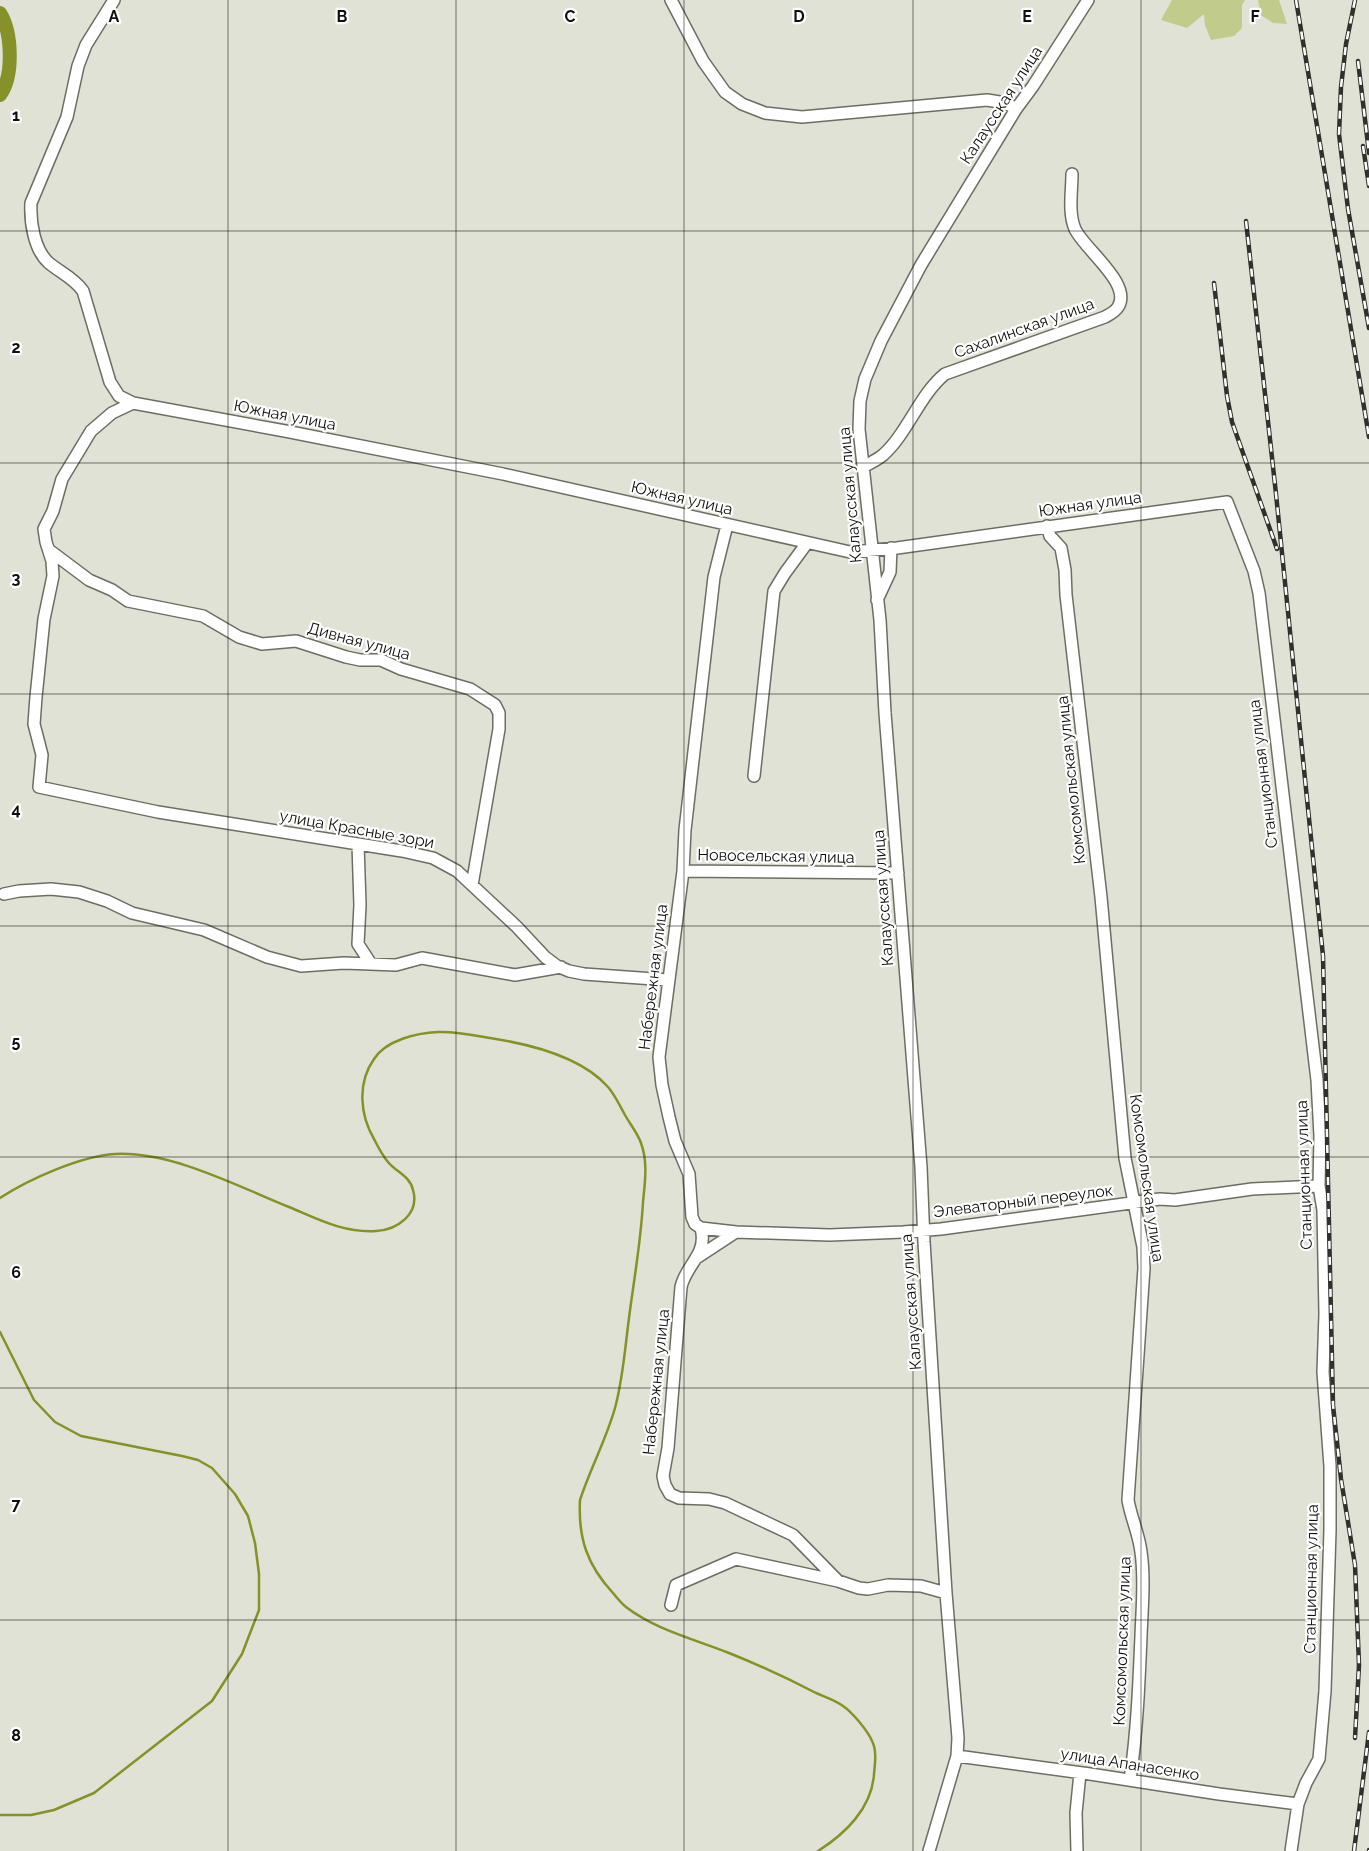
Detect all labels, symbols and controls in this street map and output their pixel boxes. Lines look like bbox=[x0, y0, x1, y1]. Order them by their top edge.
text: A bbox=[109, 7, 120, 26]
text: B bbox=[337, 7, 348, 26]
text: C bbox=[565, 7, 576, 26]
text: D bbox=[793, 7, 805, 26]
text: E bbox=[1022, 7, 1032, 26]
text: F bbox=[1250, 7, 1260, 26]
street label: Калаусская улица bbox=[956, 43, 1046, 167]
text: 1 bbox=[12, 106, 20, 125]
street label: Сахалинская улица bbox=[952, 294, 1096, 362]
text: 2 bbox=[11, 338, 21, 357]
street label: Южная улица bbox=[232, 396, 338, 434]
street label: Калаусская улица bbox=[835, 426, 865, 564]
street label: Южная улица bbox=[629, 477, 735, 519]
street label: Южная улица bbox=[1037, 487, 1143, 521]
text: 3 bbox=[12, 569, 21, 588]
street label: Дивная улица bbox=[306, 618, 412, 664]
street label: Комсомольская улица bbox=[1053, 695, 1089, 865]
street label: Станционная улица bbox=[1244, 699, 1282, 849]
text: 4 bbox=[11, 800, 21, 819]
street label: улица Красные зори bbox=[278, 806, 436, 852]
street label: Калаусская улица bbox=[869, 829, 897, 967]
street label: Новосельская улица bbox=[697, 845, 855, 867]
street label: Набережная улица bbox=[635, 903, 671, 1051]
text: 5 bbox=[12, 1032, 21, 1051]
street label: Комсомольская улица bbox=[1126, 1093, 1168, 1263]
street label: Станционная улица bbox=[1292, 1100, 1316, 1250]
street label: Элеваторный переулок bbox=[932, 1181, 1114, 1221]
street label: Калаусская улица bbox=[897, 1233, 925, 1371]
text: 6 bbox=[11, 1263, 21, 1282]
street label: Набережная улица bbox=[639, 1308, 673, 1456]
text: 7 bbox=[12, 1495, 21, 1514]
street label: Станционная улица bbox=[1300, 1504, 1322, 1654]
street label: Комсомольская улица bbox=[1110, 1556, 1134, 1726]
text: 8 bbox=[11, 1726, 21, 1745]
street label: улица Апанасенко bbox=[1059, 1744, 1201, 1784]

